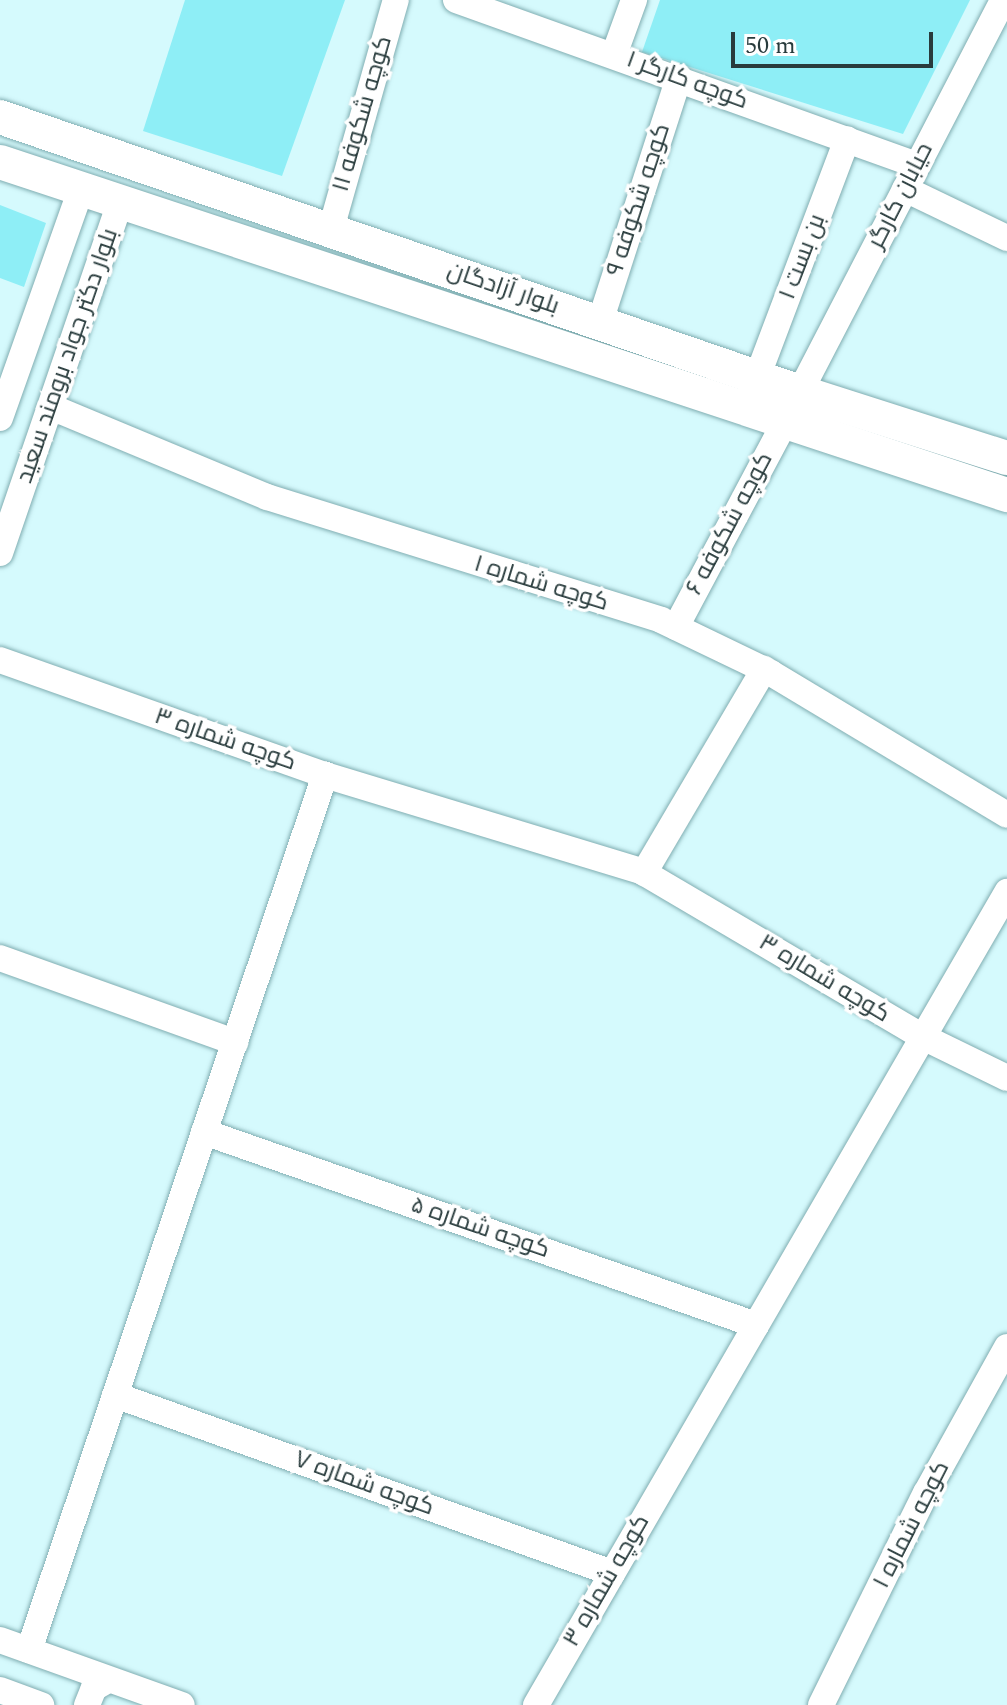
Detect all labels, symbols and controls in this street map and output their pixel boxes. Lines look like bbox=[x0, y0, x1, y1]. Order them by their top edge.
scale bar bbox=[735, 16, 937, 66]
text: 50 m bbox=[745, 28, 796, 64]
street label: کوچه شکوفه ۱۱ bbox=[327, 33, 399, 195]
street label: کوچه کارگر ۱ bbox=[622, 46, 752, 116]
street label: کوچه شکوفه ۹ bbox=[601, 120, 677, 280]
street label: حیابان کارگر bbox=[862, 138, 940, 254]
street label: بن بست ۱ bbox=[774, 210, 832, 304]
street label: بلوار دکتر جواد برومند سعید bbox=[11, 225, 125, 487]
street label: بلوار آزادگان bbox=[443, 256, 563, 322]
street label: کوچه شکوفه ۶ bbox=[680, 448, 780, 600]
street label: کوچه شماره ۱ bbox=[470, 550, 612, 618]
street label: کوچه شماره ۳ bbox=[150, 702, 300, 778]
street label: کوچه شماره ۳ bbox=[753, 929, 895, 1029]
street label: کوچه شماره ۵ bbox=[407, 1191, 553, 1265]
street label: کوچه شماره ۷ bbox=[290, 1445, 438, 1523]
street label: کوچه شماره ۱ bbox=[868, 1457, 956, 1593]
street label: کوچه شماره ۳ bbox=[558, 1510, 656, 1652]

